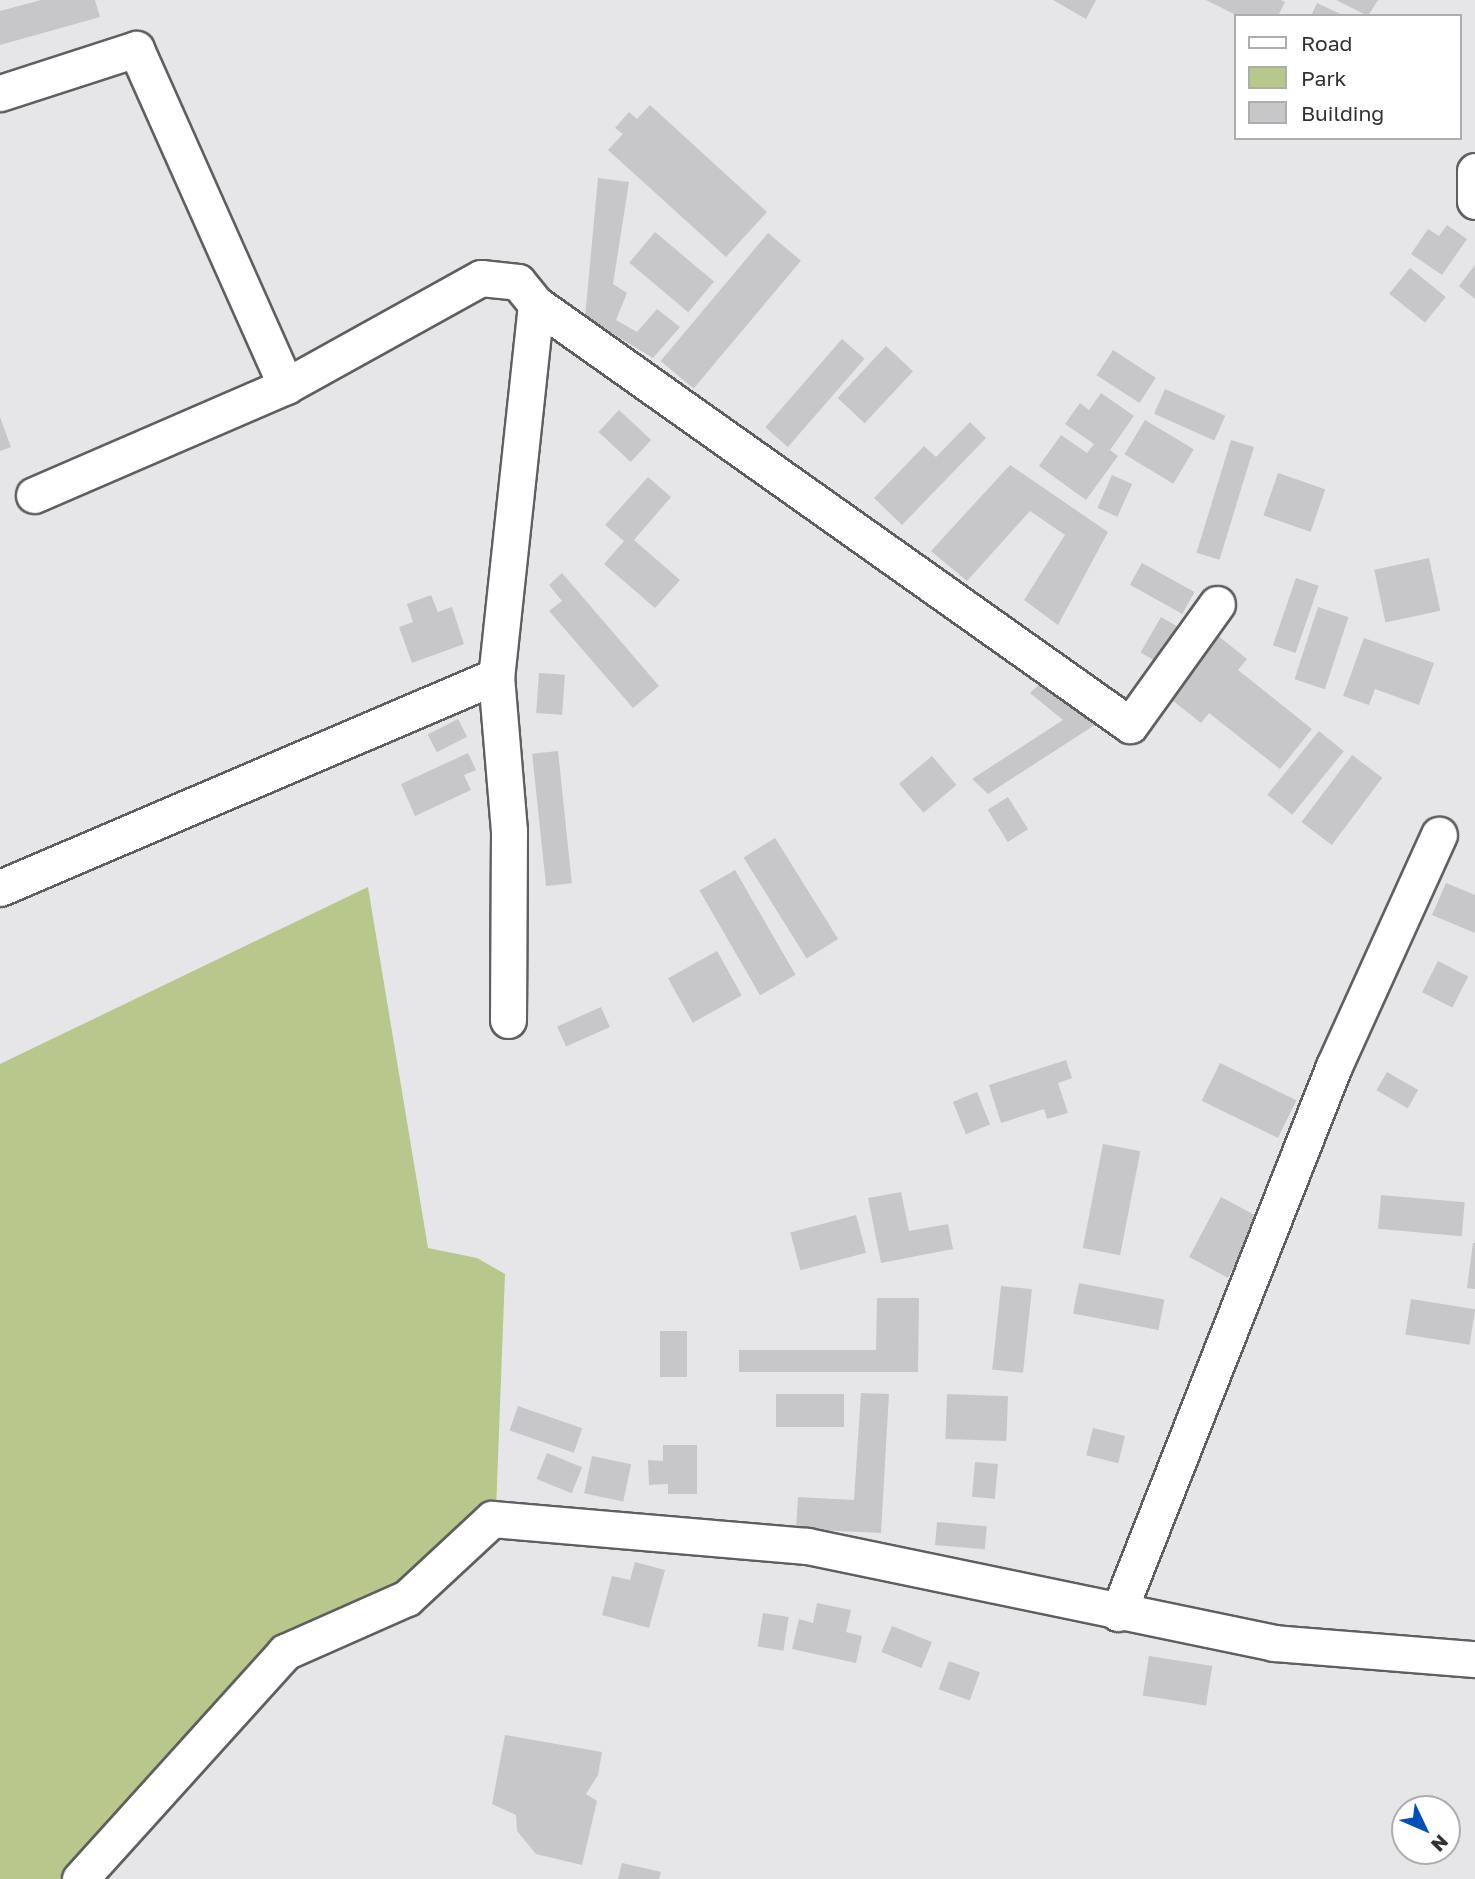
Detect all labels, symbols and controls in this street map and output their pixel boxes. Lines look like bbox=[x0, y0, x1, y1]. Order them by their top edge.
legend bbox=[1234, 14, 1461, 140]
text: Road bbox=[1301, 30, 1352, 56]
text: Park bbox=[1301, 65, 1346, 91]
text: Building bbox=[1301, 100, 1384, 126]
north arrow bbox=[1391, 1795, 1461, 1865]
text: N bbox=[1427, 1830, 1453, 1857]

